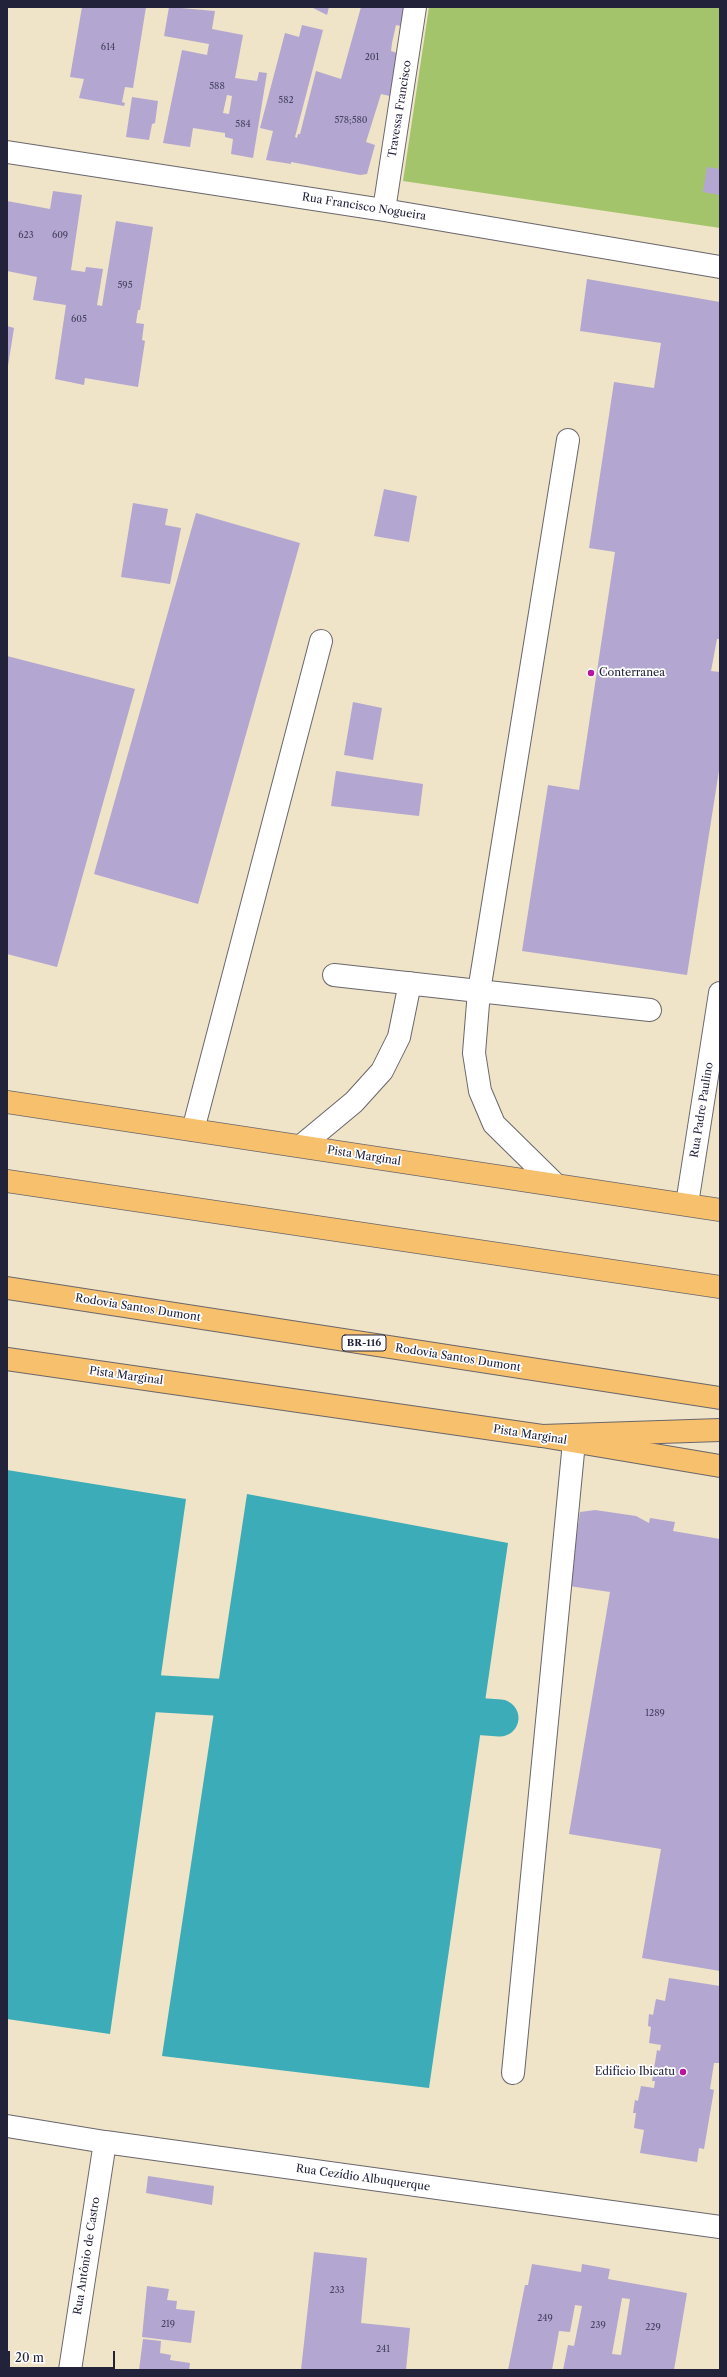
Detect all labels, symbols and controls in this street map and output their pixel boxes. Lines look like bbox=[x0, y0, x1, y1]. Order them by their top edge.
house number: 614 bbox=[101, 42, 115, 52]
house number: 201 bbox=[365, 52, 379, 62]
street label: Travessa Francisco bbox=[386, 59, 414, 159]
house number: 588 bbox=[209, 81, 225, 91]
house number: 582 bbox=[278, 95, 294, 105]
house number: 578;580 bbox=[334, 115, 368, 125]
house number: 584 bbox=[235, 119, 251, 129]
street label: Rua Francisco Nogueira bbox=[301, 191, 427, 223]
house number: 623 bbox=[18, 230, 34, 240]
house number: 609 bbox=[52, 230, 68, 240]
house number: 595 bbox=[117, 280, 133, 290]
house number: 605 bbox=[71, 314, 87, 324]
place label: Conterranea bbox=[599, 666, 665, 680]
marker: Conterranea bbox=[586, 668, 596, 678]
street label: Rua Padre Paulino bbox=[688, 1061, 716, 1159]
street label: Pista Marginal bbox=[326, 1144, 402, 1168]
street label: Rodovia Santos Dumont bbox=[74, 1292, 202, 1324]
road number: BR-116 bbox=[342, 1335, 386, 1351]
street label: Rodovia Santos Dumont bbox=[394, 1342, 522, 1374]
street label: Pista Marginal bbox=[88, 1364, 164, 1388]
street label: Pista Marginal bbox=[492, 1423, 568, 1447]
house number: 1289 bbox=[645, 1708, 665, 1718]
place label: Edifício Ibicatu bbox=[595, 2065, 675, 2079]
marker: Edifício Ibicatu bbox=[678, 2067, 688, 2077]
street label: Rua Cezídio Albuquerque bbox=[295, 2162, 431, 2194]
street label: Rua Antônio de Castro bbox=[71, 2196, 103, 2316]
house number: 233 bbox=[329, 2285, 345, 2295]
house number: 249 bbox=[537, 2313, 553, 2323]
house number: 219 bbox=[161, 2319, 175, 2329]
house number: 239 bbox=[590, 2320, 606, 2330]
house number: 229 bbox=[645, 2322, 661, 2332]
scale bar bbox=[10, 2343, 117, 2369]
house number: 241 bbox=[376, 2344, 390, 2354]
text: 20 m bbox=[15, 2350, 44, 2365]

